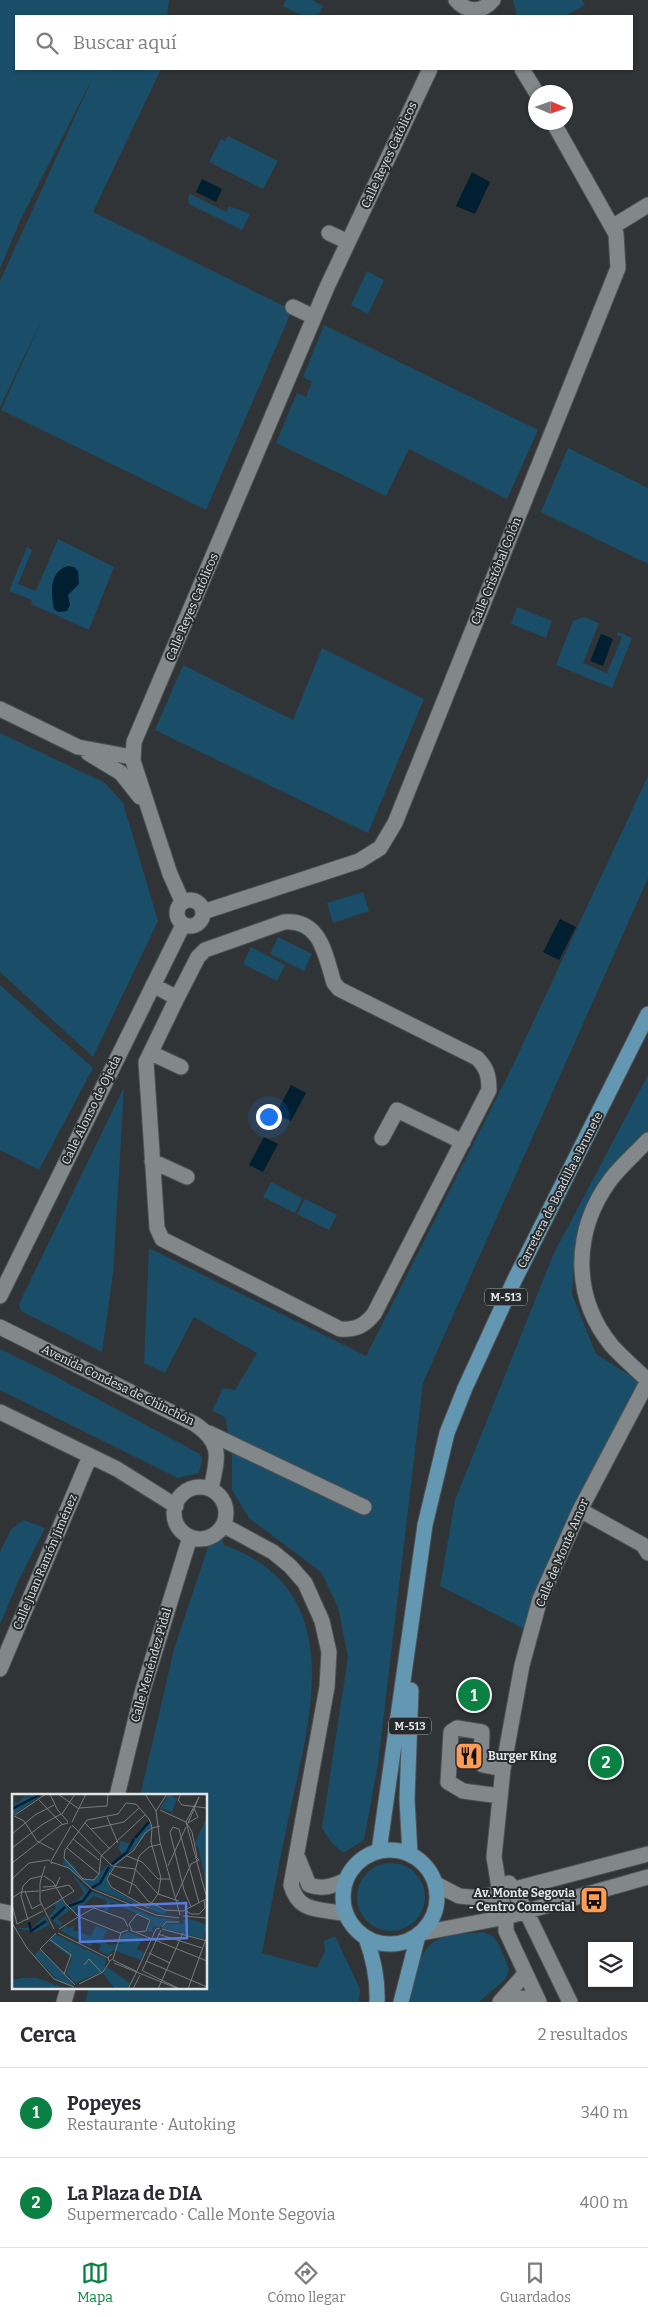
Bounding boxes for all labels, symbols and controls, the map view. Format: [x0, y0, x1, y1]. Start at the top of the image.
search box [15, 15, 633, 70]
icon: search [33, 29, 61, 57]
text: Buscar aquí [73, 31, 177, 54]
north arrow [528, 85, 573, 130]
street label: Calle Reyes Católicos [358, 100, 420, 210]
street label: Calle Cristóbal Colón [468, 515, 524, 627]
street label: Calle Reyes Católicos [163, 551, 221, 663]
street label: Calle Alonso de Ojeda [58, 1053, 124, 1167]
your location [256, 1104, 282, 1130]
street label: Carretera de Boadilla a Brunete [514, 1110, 606, 1270]
road number: M-513 [485, 1288, 527, 1305]
street label: Avenida Condesa de Chinchón [39, 1342, 197, 1428]
street label: Calle Juan Ramón Jiménez [10, 1492, 80, 1632]
street label: Calle de Monte Amor [533, 1496, 591, 1609]
street label: Calle Menéndez Pidal [128, 1606, 174, 1724]
pin: 1 [458, 1676, 490, 1714]
road number: M-513 [389, 1718, 431, 1734]
restaurant icon: Burger King [454, 1741, 484, 1771]
pin: 2 [590, 1743, 622, 1781]
place label: Burger King [488, 1749, 557, 1763]
inset map [12, 1794, 208, 1990]
bus stop icon: Av. Monte Segovia - Centro Comercial [579, 1885, 609, 1915]
place label: Av. Monte Segovia - Centro Comercial [469, 1886, 575, 1914]
map controls [588, 1942, 633, 1987]
button: layers [588, 1942, 633, 1987]
text: Cerca [20, 2022, 76, 2048]
text: 2 resultados [538, 2025, 628, 2044]
text: Popeyes [67, 2092, 141, 2115]
text: 1 [33, 2103, 39, 2122]
text: 340 m [581, 2103, 628, 2122]
text: Restaurante · Autoking [67, 2115, 236, 2134]
text: La Plaza de DIA [67, 2182, 202, 2205]
text: 2 [31, 2193, 41, 2212]
text: 400 m [580, 2193, 628, 2212]
text: Supermercado · Calle Monte Segovia [67, 2205, 335, 2224]
tab: Mapa [77, 2259, 113, 2306]
tab: Cómo llegar [267, 2259, 345, 2306]
tab: Guardados [500, 2259, 571, 2306]

